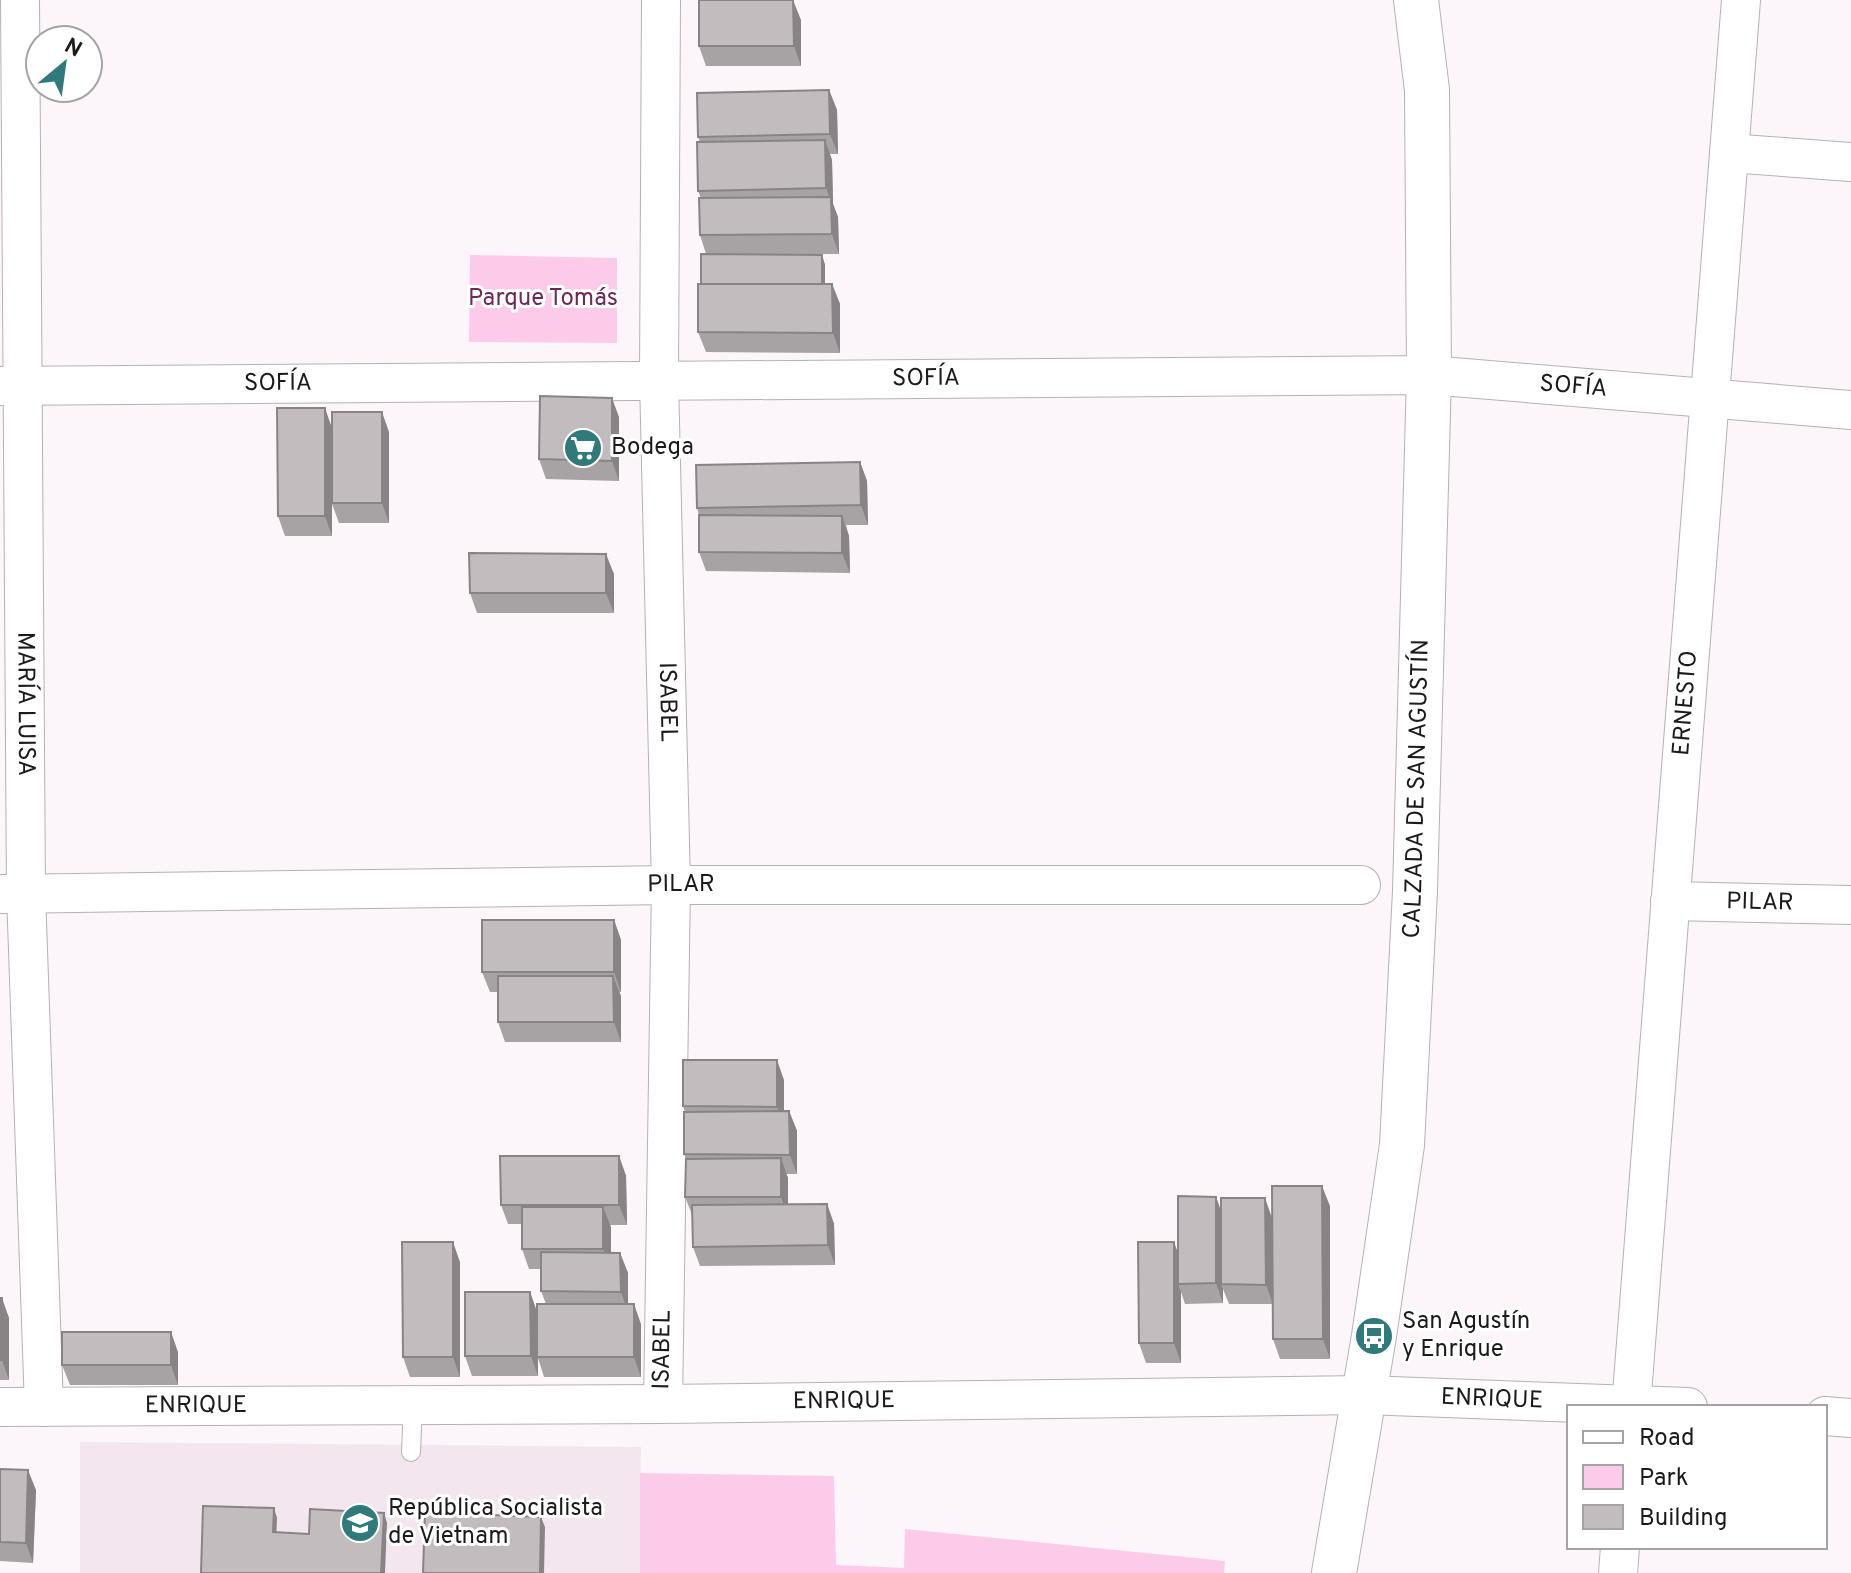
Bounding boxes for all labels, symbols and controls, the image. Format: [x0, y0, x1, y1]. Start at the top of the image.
north arrow [24, 24, 104, 104]
text: N [59, 33, 86, 64]
park label: Parque Tomás [468, 284, 618, 314]
street label: SOFÍA [892, 362, 960, 394]
street label: SOFÍA [244, 367, 312, 399]
street label: SOFÍA [1538, 369, 1609, 405]
supermarket icon: Bodega [562, 427, 604, 469]
place label: Bodega [611, 433, 694, 463]
street label: MARÍA LUISA [9, 632, 42, 776]
street label: CALZADA DE SAN AGUSTÍN [1398, 639, 1437, 939]
street label: ERNESTO [1667, 649, 1705, 757]
street label: ISABEL [651, 662, 683, 742]
street label: PILAR [647, 870, 715, 900]
street label: PILAR [1726, 887, 1794, 919]
place label: San Agustín y Enrique [1402, 1307, 1530, 1365]
street label: ISABEL [647, 1310, 679, 1390]
bus stop icon: San Agustín y Enrique [1353, 1315, 1395, 1357]
street label: ENRIQUE [1440, 1383, 1544, 1417]
street label: ENRIQUE [793, 1386, 895, 1417]
street label: ENRIQUE [145, 1391, 247, 1421]
legend [1567, 1405, 1827, 1549]
text: Road [1639, 1424, 1695, 1454]
text: Park [1639, 1464, 1689, 1494]
place label: República Socialista de Vietnam [388, 1494, 603, 1552]
school or university icon: República Socialista de Vietnam [339, 1502, 381, 1544]
text: Building [1639, 1504, 1728, 1534]

